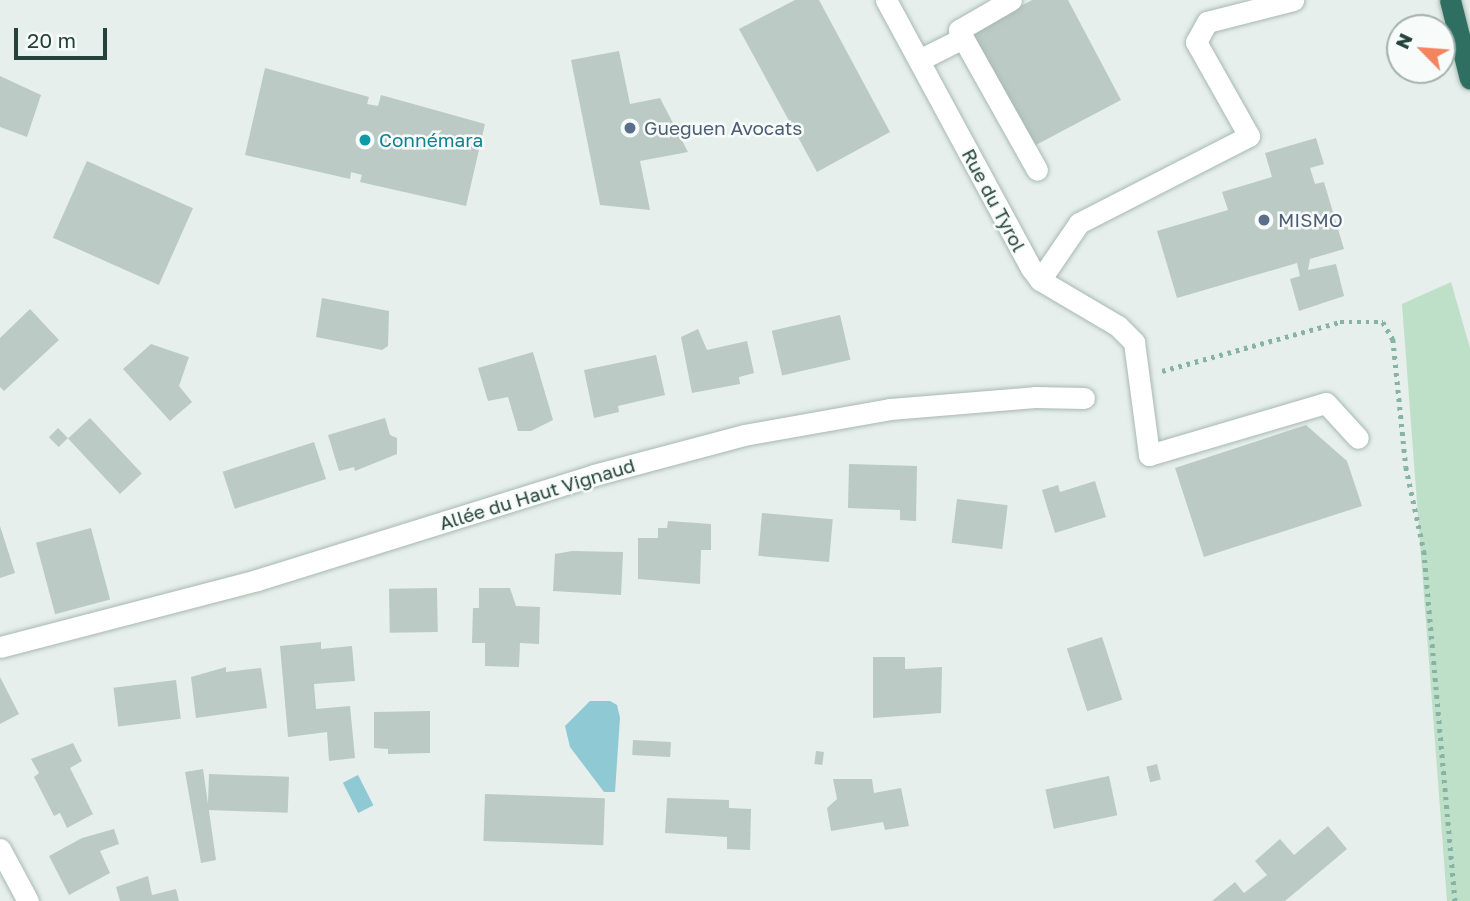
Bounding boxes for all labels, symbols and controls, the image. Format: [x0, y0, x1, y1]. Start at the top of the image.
scale bar [18, 14, 110, 58]
north arrow [1386, 14, 1456, 84]
text: 20 m [27, 27, 76, 53]
text: N [1390, 29, 1417, 52]
place label: Gueguen Avocats [644, 117, 802, 139]
marker: Gueguen Avocats [622, 120, 638, 136]
place label: Connémara [379, 129, 483, 151]
marker: Connémara [357, 132, 373, 148]
street label: Rue du Tyrol [957, 145, 1031, 255]
place label: MISMO [1278, 209, 1343, 231]
marker: MISMO [1256, 212, 1272, 228]
street label: Allée du Haut Vignaud [437, 453, 637, 535]

